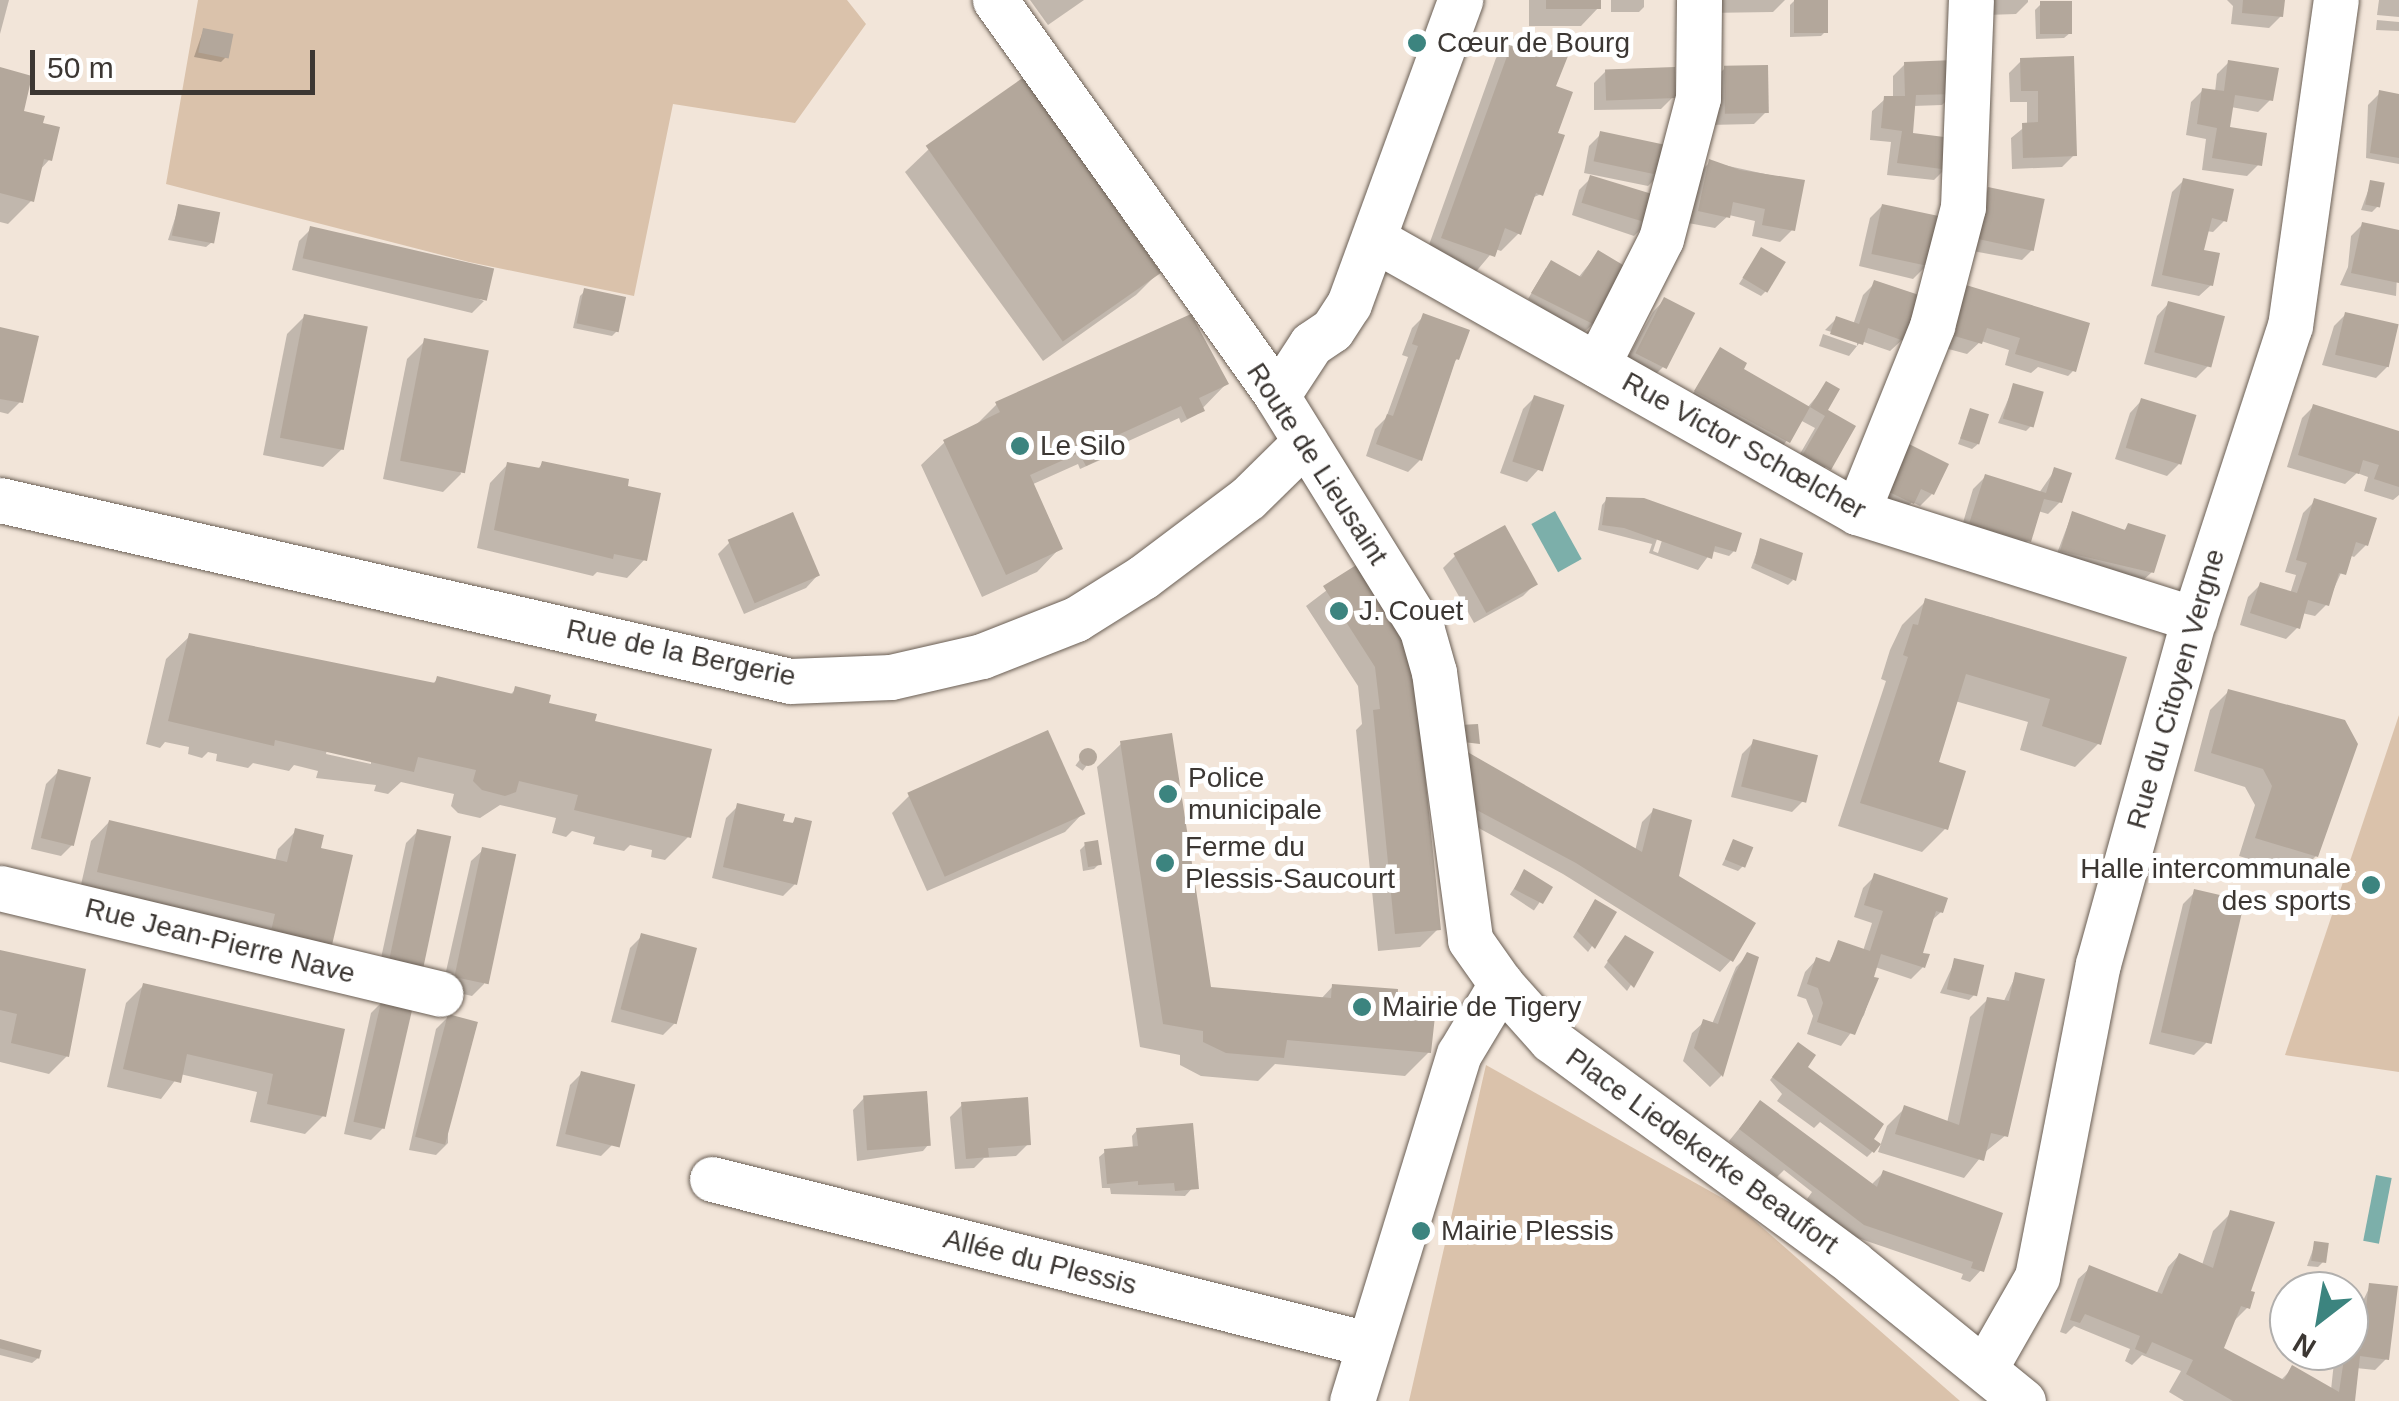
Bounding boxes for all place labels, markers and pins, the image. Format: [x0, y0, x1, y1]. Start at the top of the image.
place label: Cœur de Bourg [1437, 26, 1630, 60]
marker: Cœur de Bourg [1406, 32, 1428, 54]
place label: Le Silo [1040, 429, 1126, 463]
marker: Le Silo [1009, 435, 1031, 457]
place label: J. Couet [1359, 594, 1463, 628]
marker: J. Couet [1328, 600, 1350, 622]
place label: Police municipale [1188, 761, 1322, 827]
marker: Police municipale [1157, 783, 1179, 805]
place label: Ferme du Plessis-Saucourt [1185, 830, 1395, 896]
marker: Ferme du Plessis-Saucourt [1154, 852, 1176, 874]
place label: Halle intercommunale des sports [2080, 852, 2351, 918]
marker: Halle intercommunale des sports [2360, 874, 2382, 896]
place label: Mairie de Tigery [1382, 990, 1582, 1024]
marker: Mairie de Tigery [1351, 996, 1373, 1018]
place label: Mairie Plessis [1441, 1214, 1614, 1248]
marker: Mairie Plessis [1410, 1220, 1432, 1242]

